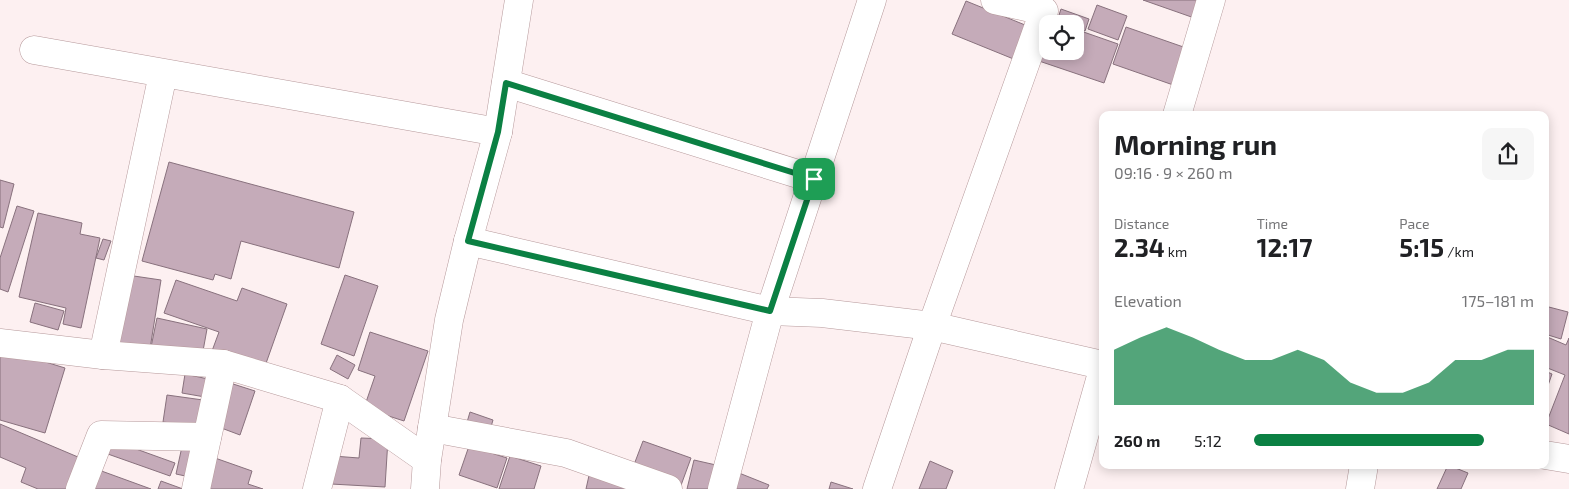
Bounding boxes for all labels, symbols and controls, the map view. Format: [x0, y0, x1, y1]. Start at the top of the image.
map controls [1039, 15, 1084, 60]
button: locate [1039, 15, 1084, 60]
text: Morning run [1114, 127, 1277, 161]
button: share [1482, 128, 1534, 180]
pin [793, 158, 835, 200]
text: 09:16 · 9 × 260 m [1114, 163, 1232, 182]
icon: arrive [800, 165, 828, 193]
text: Distance [1114, 215, 1169, 232]
text: Time [1257, 215, 1288, 232]
text: Pace [1399, 215, 1429, 232]
text: 2.34 [1114, 232, 1165, 262]
text: 12:17 [1257, 232, 1312, 262]
text: 5:15 [1399, 232, 1444, 262]
text: km [1165, 243, 1187, 260]
text: /km [1444, 243, 1474, 260]
text: Elevation [1114, 291, 1182, 310]
text: 175–181 m [1462, 291, 1534, 310]
text: 260 m [1114, 431, 1160, 450]
text: 5:12 [1194, 431, 1222, 450]

